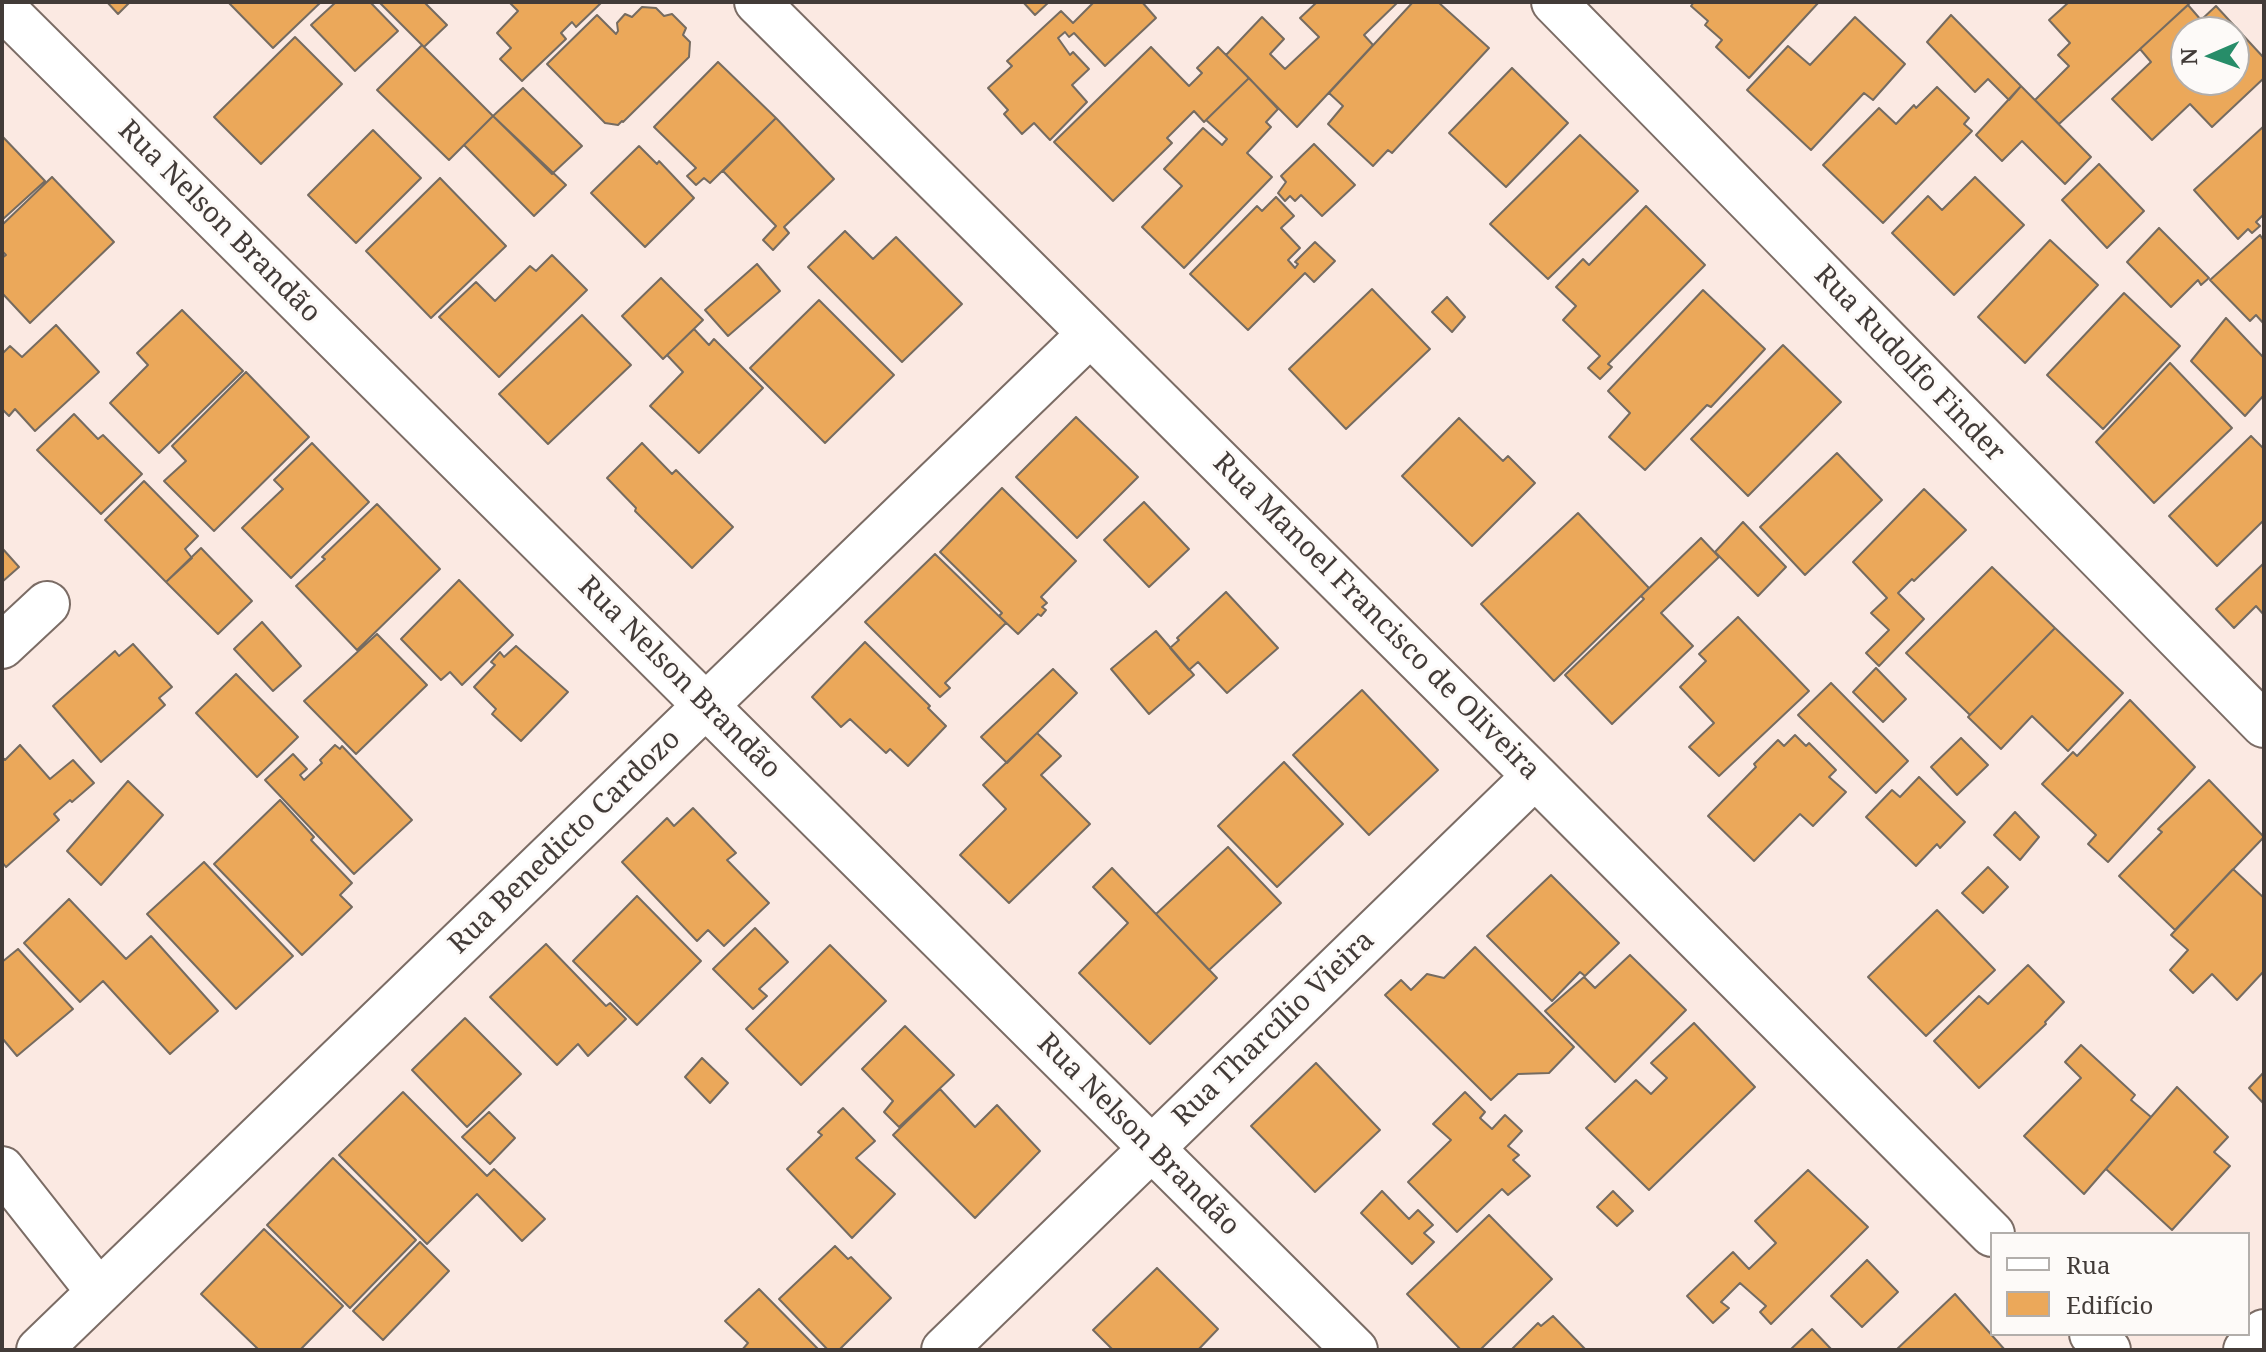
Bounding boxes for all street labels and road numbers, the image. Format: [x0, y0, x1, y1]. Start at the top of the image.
street label: Rua Nelson Brandão [111, 114, 327, 330]
street label: Rua Rudolfo Finder [1807, 259, 2011, 469]
street label: Rua Manoel Francisco de Oliveira [1206, 447, 1546, 787]
street label: Rua Nelson Brandão [571, 570, 787, 786]
street label: Rua Benedicto Cardozo [442, 723, 688, 961]
street label: Rua Tharcílio Vieira [1166, 924, 1382, 1134]
street label: Rua Nelson Brandão [1030, 1027, 1246, 1243]

